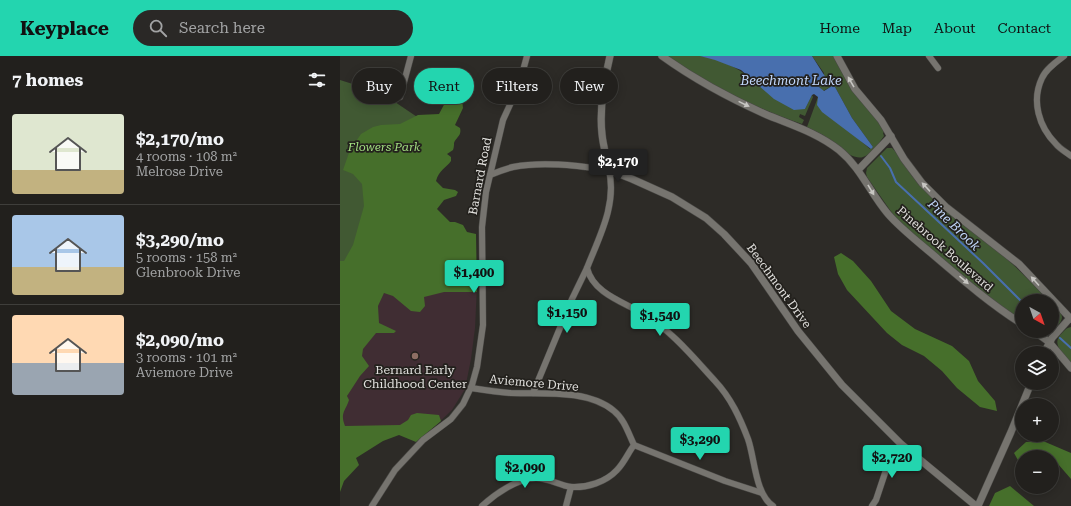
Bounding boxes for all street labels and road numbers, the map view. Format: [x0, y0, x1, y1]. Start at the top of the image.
street label: Barnard Road [466, 136, 494, 216]
street label: Pinebrook Boulevard [894, 204, 996, 295]
street label: Beechmont Drive [744, 241, 815, 331]
street label: Aviemore Drive [489, 372, 580, 394]

